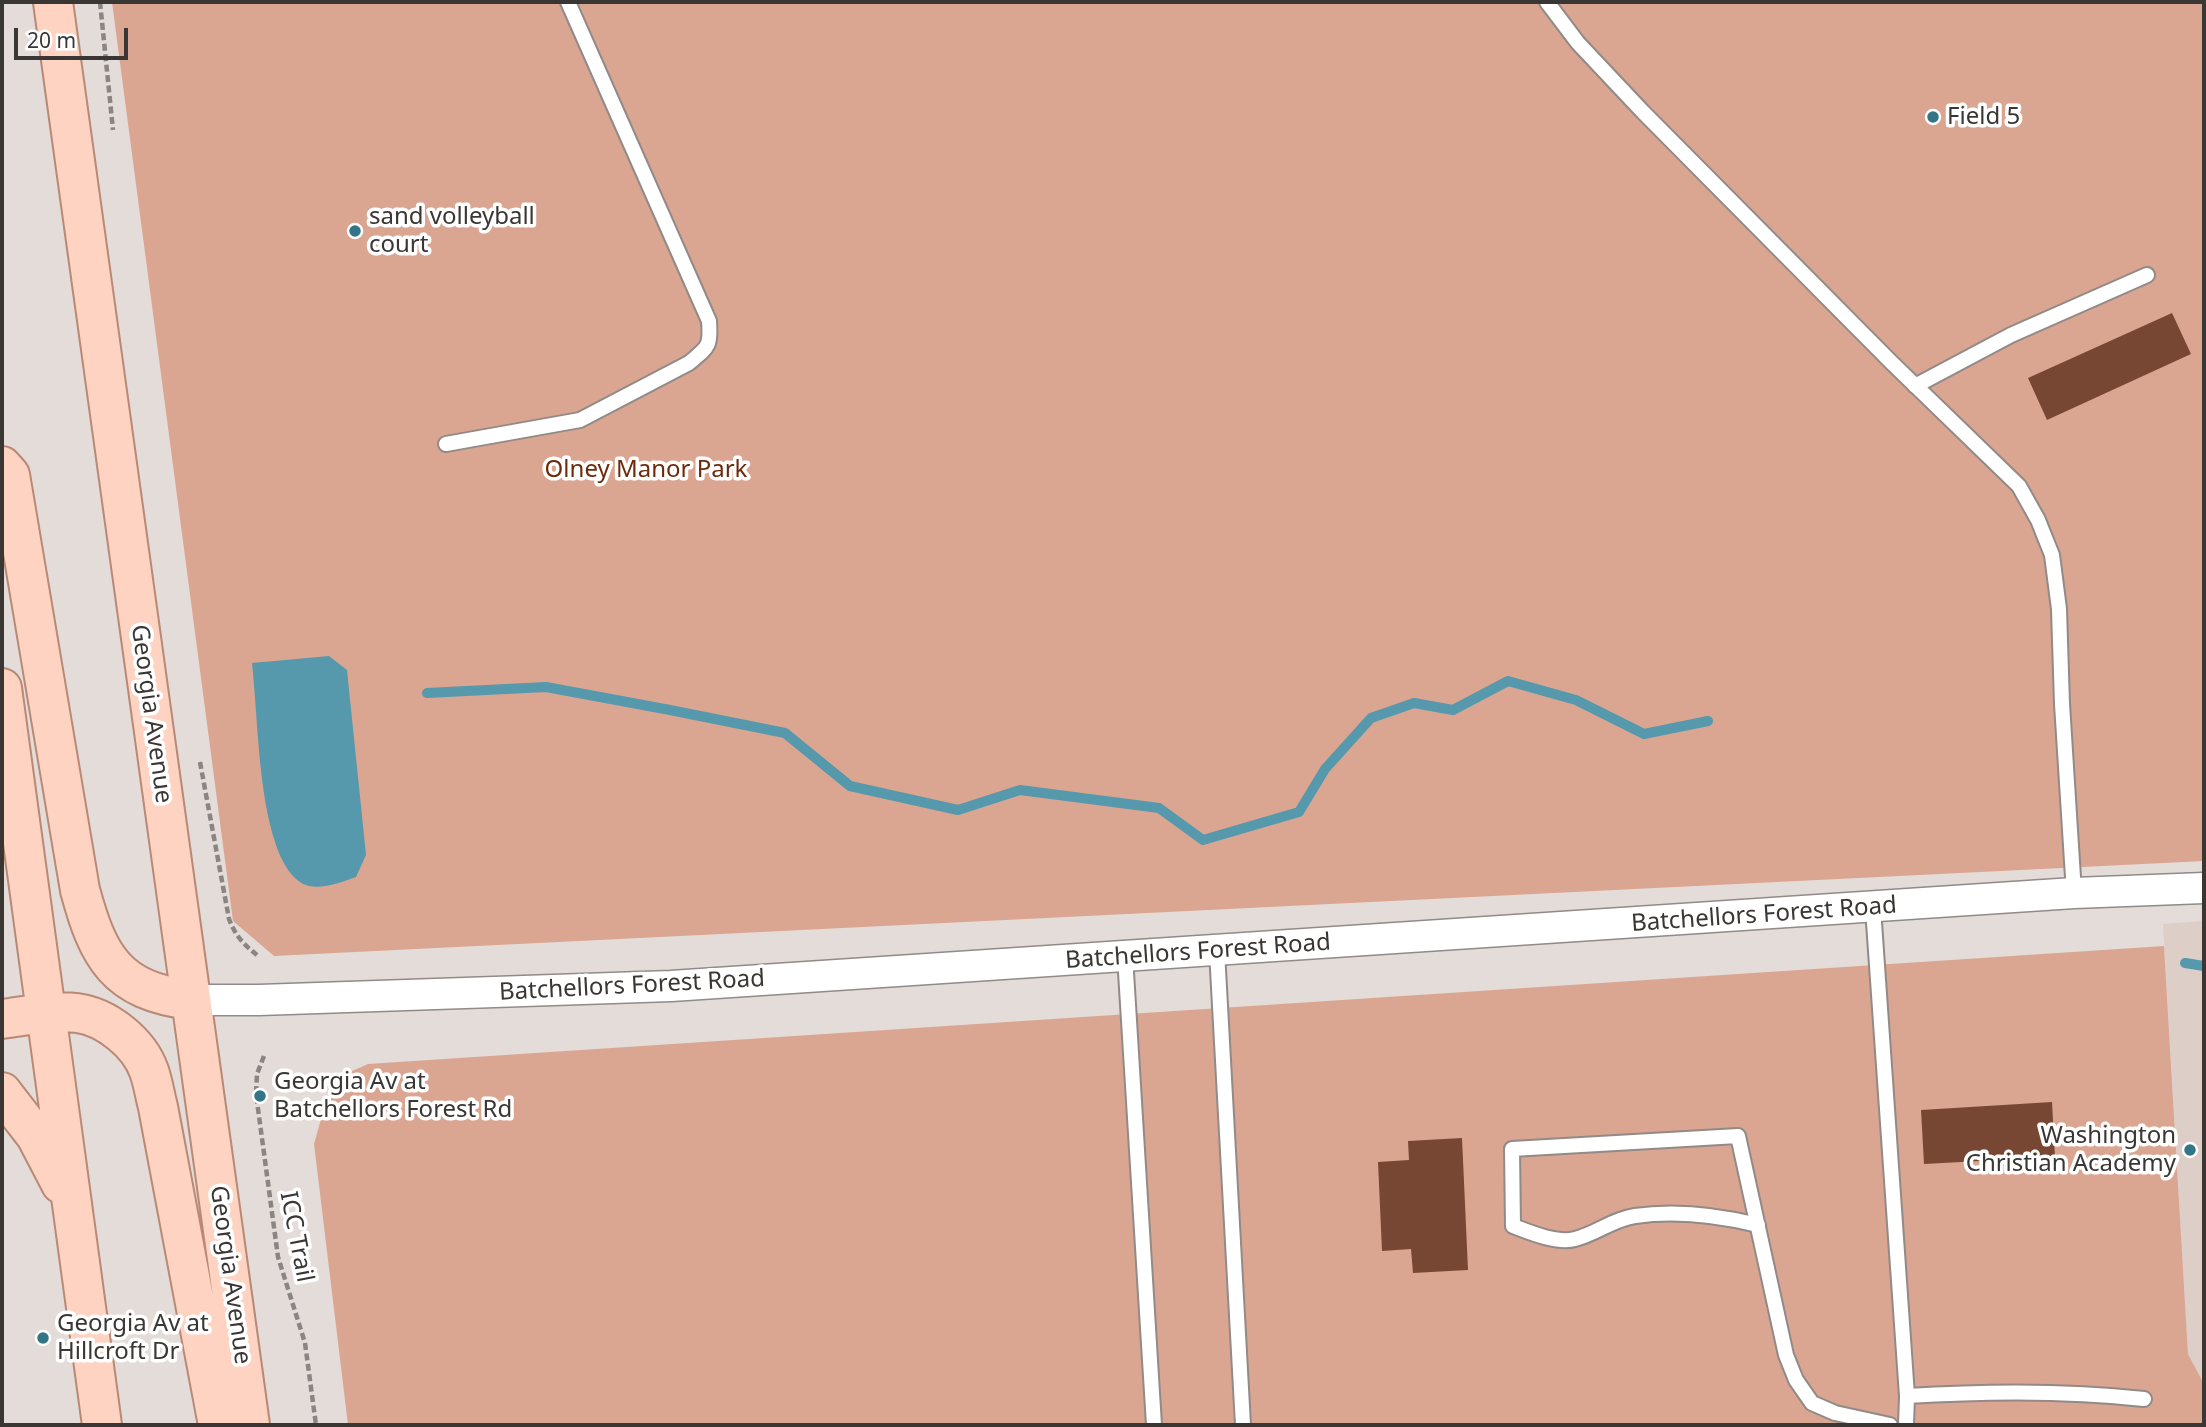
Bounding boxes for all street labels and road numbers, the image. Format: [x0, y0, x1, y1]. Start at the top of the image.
street label: Georgia Avenue [124, 623, 178, 805]
street label: Batchellors Forest Road [1630, 891, 1898, 939]
street label: Batchellors Forest Road [1064, 928, 1332, 976]
street label: Batchellors Forest Road [498, 965, 766, 1007]
street label: Georgia Avenue [203, 1184, 257, 1366]
street label: ICC Trail [273, 1189, 319, 1285]

